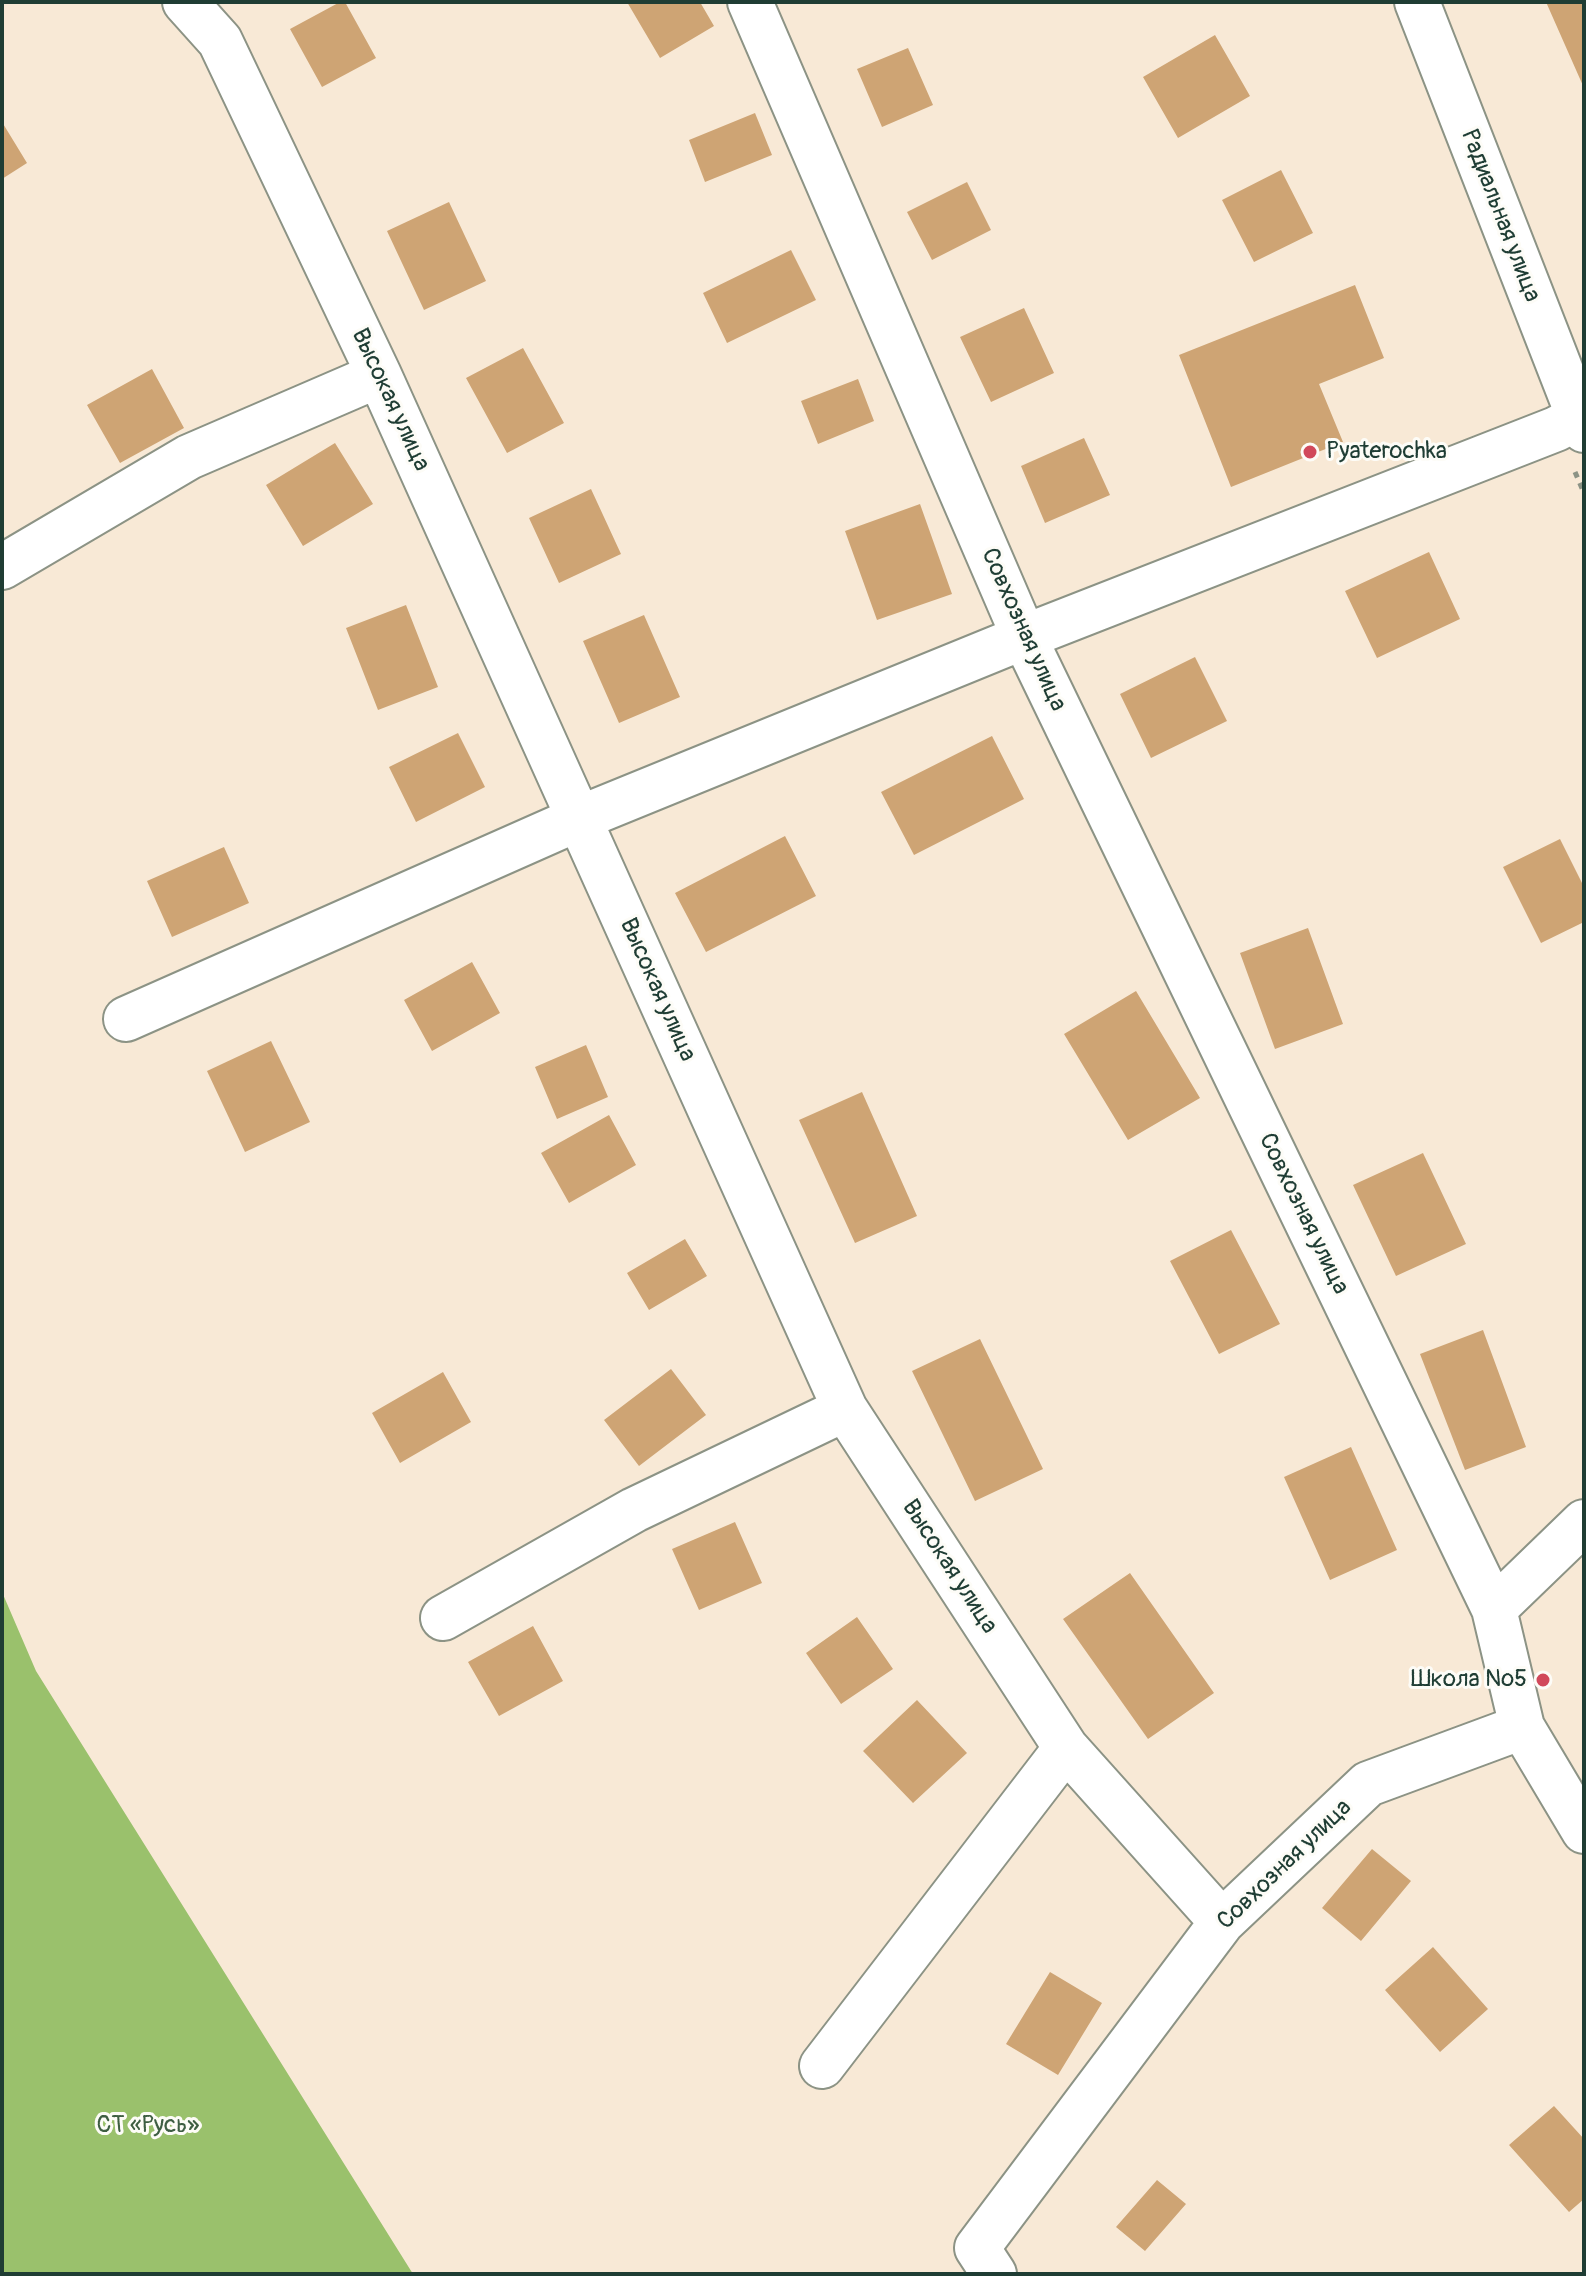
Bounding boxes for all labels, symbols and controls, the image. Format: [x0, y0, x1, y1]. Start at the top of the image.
street label: Радиальная улица [1454, 126, 1546, 306]
street label: Высокая улица [344, 324, 436, 476]
place label: Pyaterochka [1326, 438, 1447, 466]
marker: Pyaterochka [1301, 443, 1319, 461]
street label: Совхозная улица [974, 544, 1072, 716]
street label: Высокая улица [613, 914, 701, 1066]
street label: Совхозная улица [1252, 1129, 1354, 1299]
street label: Высокая улица [895, 1495, 1003, 1639]
place label: Школа №5 [1411, 1666, 1527, 1694]
marker: Школа №5 [1534, 1671, 1552, 1689]
street label: Совхозная улица [1212, 1794, 1358, 1936]
park label: СТ «Русь» [97, 2112, 199, 2140]

